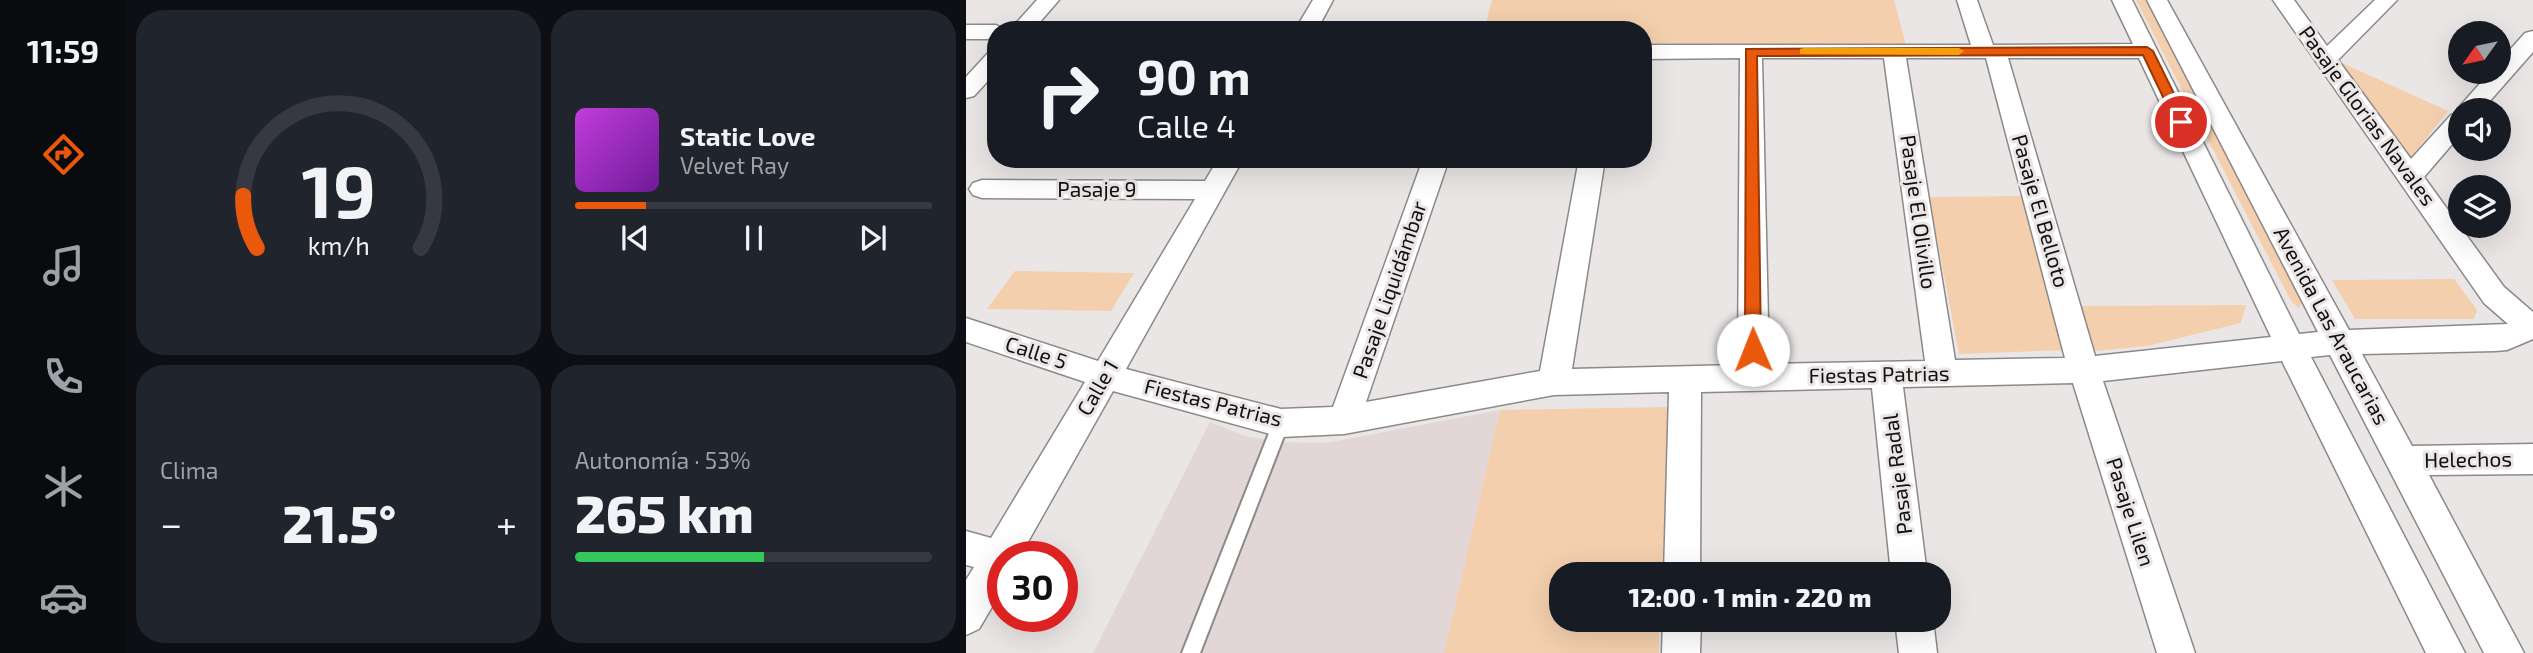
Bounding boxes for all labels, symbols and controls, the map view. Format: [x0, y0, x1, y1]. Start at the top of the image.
street label: Pasaje Glorias Navales [2294, 20, 2442, 211]
north arrow [2448, 21, 2511, 84]
map controls [2448, 21, 2511, 238]
text: 11:59 [27, 31, 99, 69]
text: 90 m [1137, 46, 1251, 105]
icon: right [1022, 49, 1113, 140]
pin [2151, 92, 2211, 152]
button: sound [2448, 98, 2511, 161]
icon: arrive [2162, 103, 2200, 141]
text: Calle 4 [1137, 106, 1236, 144]
text: Static Love [680, 120, 816, 151]
icon: directions [39, 130, 88, 179]
street label: Pasaje El Belloto [2007, 131, 2075, 290]
street label: Pasaje El Olivillo [1895, 133, 1943, 291]
text: 19 [301, 146, 376, 234]
text: Velvet Ray [680, 151, 789, 179]
button: layers [2448, 175, 2511, 238]
street label: Pasaje 9 [1057, 176, 1137, 202]
street label: Pasaje Liquidámbar [1346, 197, 1432, 382]
icon: previous [616, 219, 654, 257]
icon: pause [735, 219, 773, 257]
icon: next [854, 219, 892, 257]
street label: Avenida Las Araucarias [2270, 222, 2395, 428]
text: km/h [307, 230, 370, 260]
icon: music [39, 241, 88, 290]
position arrow [1716, 313, 1790, 387]
street label: Calle 5 [1003, 330, 1070, 373]
icon: phone [39, 352, 88, 401]
street label: Calle 1 [1071, 355, 1123, 420]
street label: Fiestas Patrias [1808, 360, 1950, 387]
street label: Fiestas Patrias [1142, 372, 1285, 431]
street label: Pasaje Radal [1877, 411, 1917, 536]
street label: Helechos [2424, 445, 2512, 472]
text: Autonomía · 53% [575, 446, 751, 474]
street label: Pasaje Lilen [2101, 454, 2161, 569]
text: Clima [160, 456, 218, 484]
icon: climate [39, 462, 88, 511]
text: 265 km [575, 481, 754, 543]
text: 21.5° [282, 491, 396, 553]
text: − [160, 500, 182, 546]
text: + [496, 500, 517, 546]
speed limit sign: 30 [987, 541, 1078, 632]
icon: car [39, 573, 88, 622]
text: 12:00 · 1 min · 220 m [1629, 581, 1871, 612]

